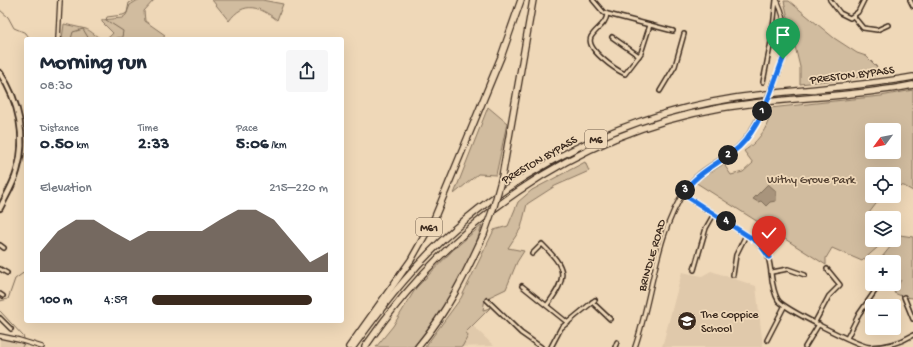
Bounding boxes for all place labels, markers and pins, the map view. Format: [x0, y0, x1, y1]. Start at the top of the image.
pin [766, 18, 800, 59]
pin: 1 [752, 101, 772, 121]
pin: 2 [718, 145, 738, 165]
pin: 3 [675, 180, 695, 200]
pin: 4 [716, 211, 736, 231]
pin [752, 216, 786, 257]
place label: The Coppice School [700, 309, 759, 337]
school or university icon: The Coppice School [676, 310, 698, 332]

